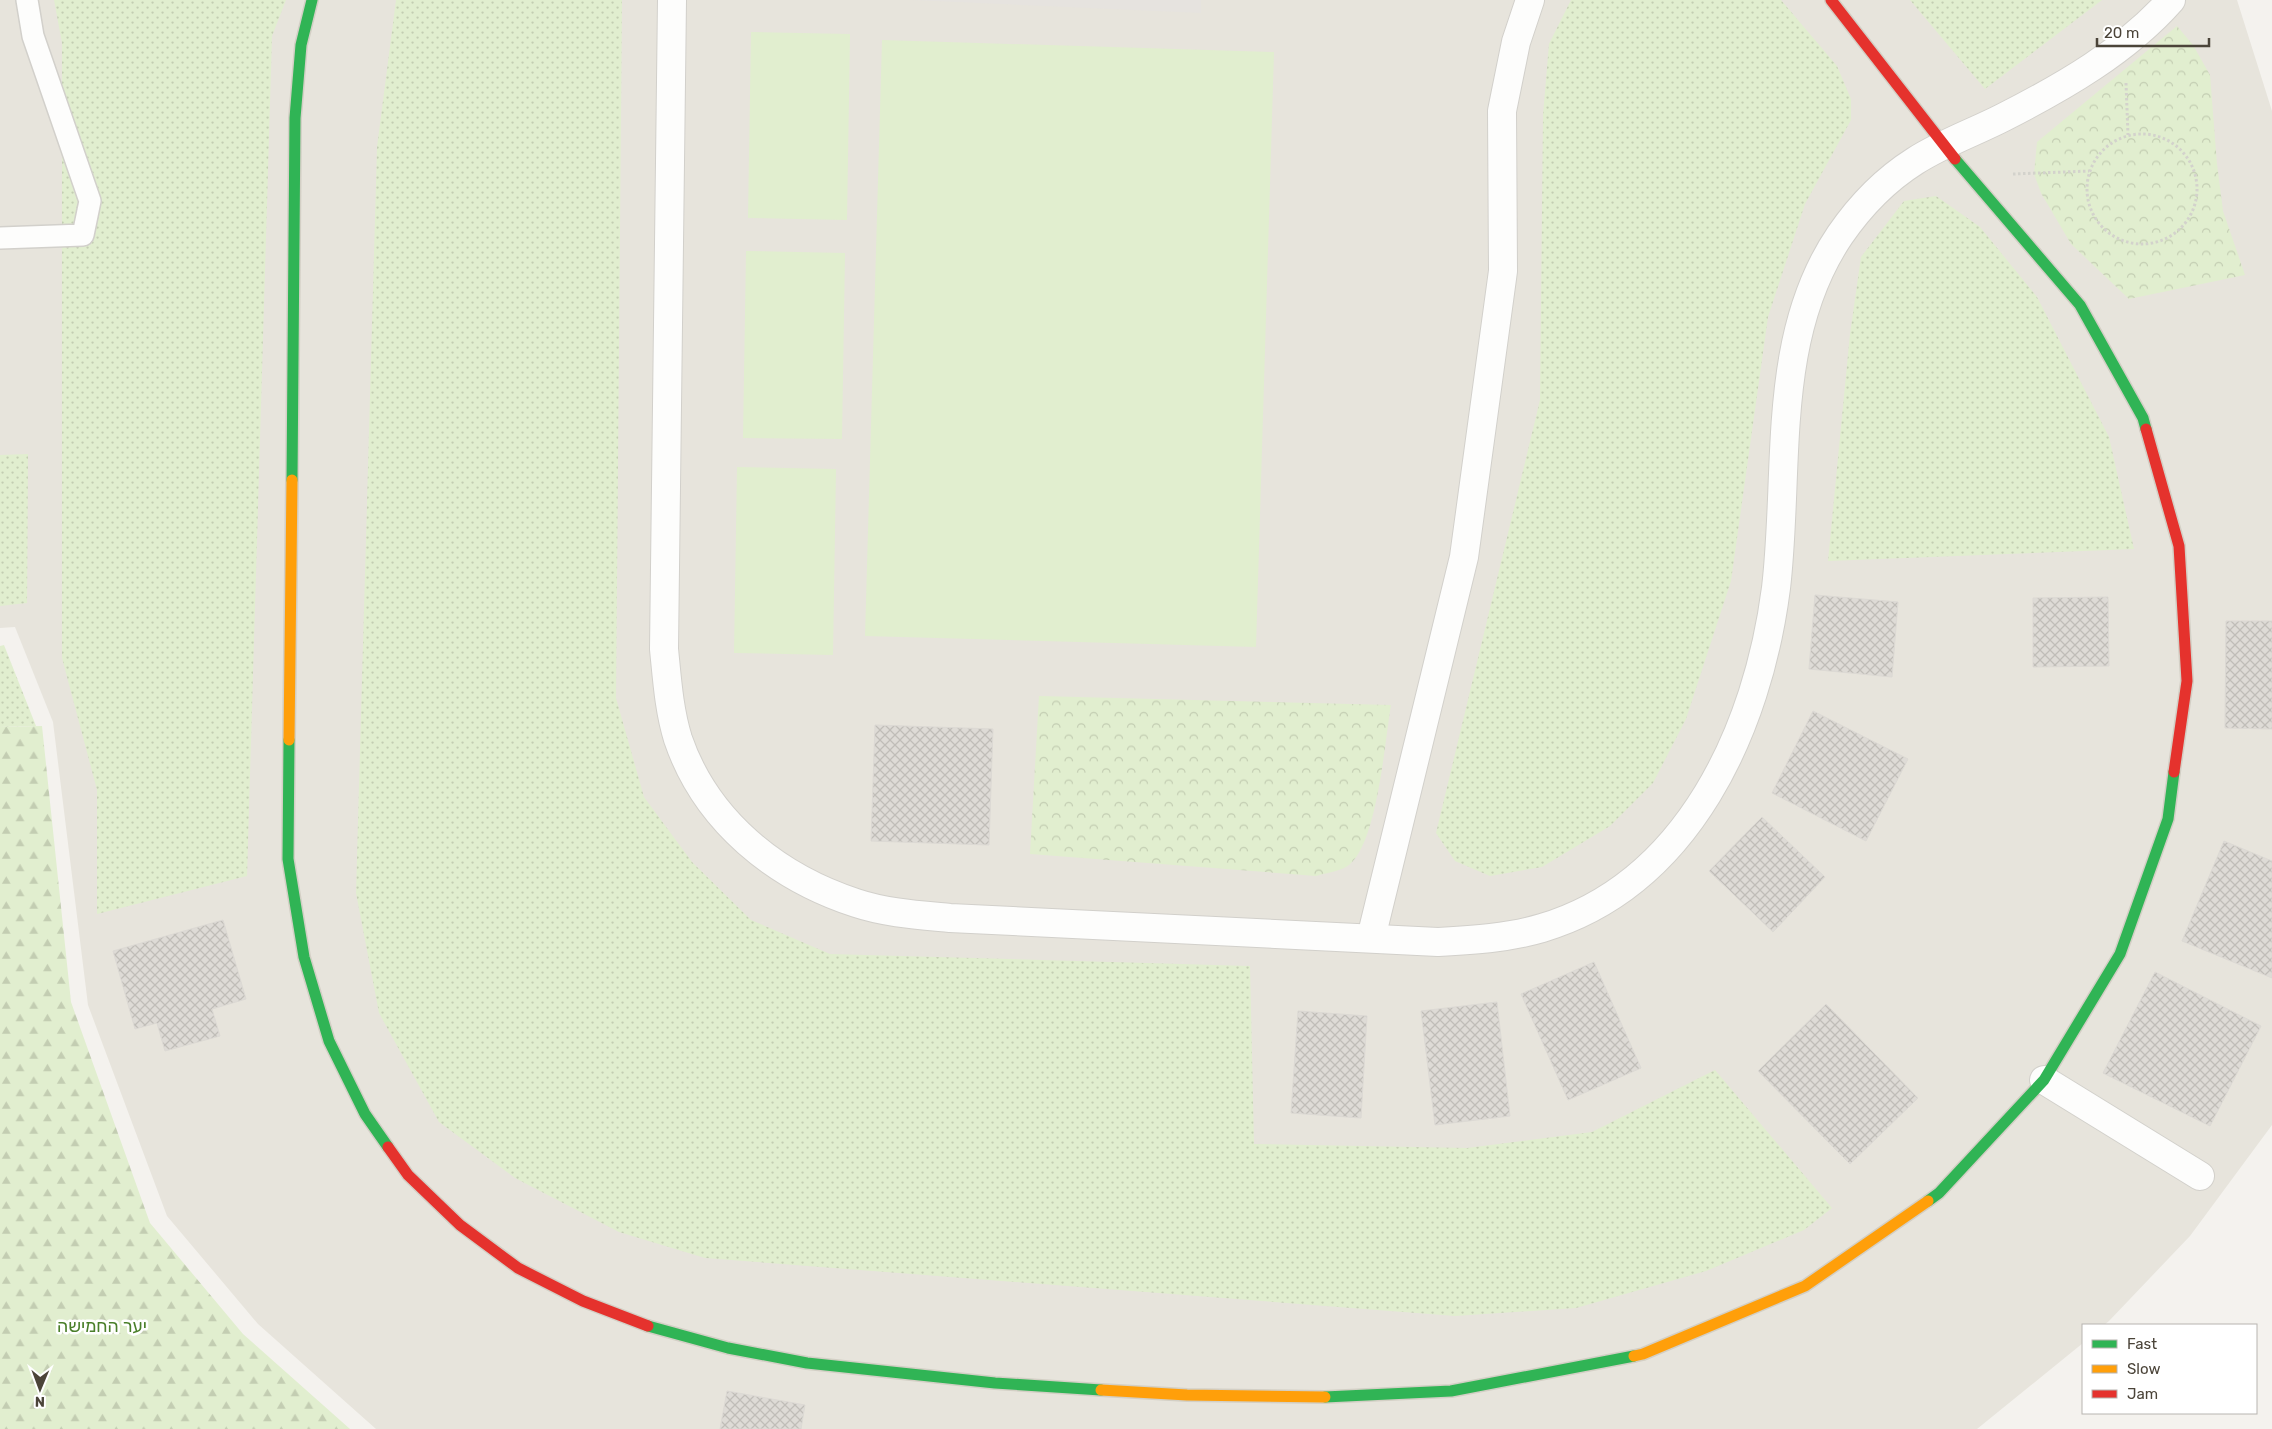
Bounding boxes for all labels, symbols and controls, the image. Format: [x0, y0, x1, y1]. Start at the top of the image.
scale bar [2097, 15, 2210, 47]
text: 20 m [2104, 24, 2139, 42]
park label: יער החמישה [57, 1315, 147, 1337]
legend [2082, 1324, 2257, 1414]
text: Fast [2127, 1335, 2157, 1353]
text: Slow [2127, 1360, 2160, 1378]
north arrow [15, 1364, 65, 1414]
text: Jam [2127, 1385, 2158, 1403]
text: N [35, 1393, 45, 1410]

